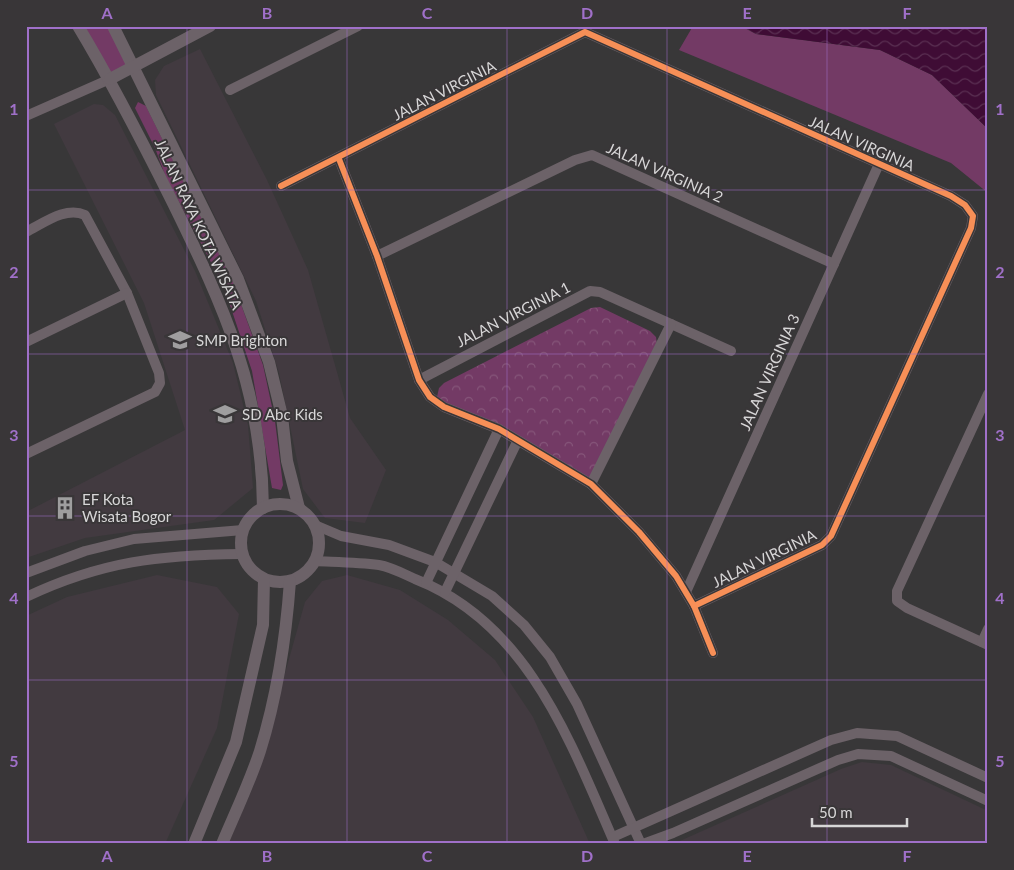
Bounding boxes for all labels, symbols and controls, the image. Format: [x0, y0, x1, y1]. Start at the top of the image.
text: A [100, 3, 113, 22]
text: B [262, 3, 272, 22]
text: C [422, 3, 433, 22]
text: D [581, 3, 593, 22]
text: E [742, 3, 752, 22]
text: F [902, 3, 912, 22]
street label: JALAN VIRGINIA [389, 56, 499, 124]
text: 1 [9, 99, 19, 118]
text: 1 [995, 99, 1005, 118]
street label: JALAN VIRGINIA [806, 112, 918, 175]
street label: JALAN RAYA KOTA WISATA [151, 136, 247, 313]
street label: JALAN VIRGINIA 2 [604, 138, 726, 206]
text: 2 [9, 262, 19, 281]
text: 2 [995, 262, 1005, 281]
street label: JALAN VIRGINIA 1 [453, 277, 573, 351]
street label: JALAN VIRGINIA 3 [735, 311, 803, 433]
school or university icon: SMP Brighton [167, 327, 193, 353]
place label: SMP Brighton [196, 331, 287, 349]
school or university icon: SD Abc Kids [212, 401, 238, 427]
place label: SD Abc Kids [242, 405, 323, 423]
text: 3 [9, 425, 19, 444]
text: 3 [995, 425, 1005, 444]
place label: EF Kota Wisata Bogor [82, 490, 172, 525]
building icon: EF Kota Wisata Bogor [52, 495, 78, 521]
street label: JALAN VIRGINIA [709, 525, 820, 591]
text: 4 [9, 588, 19, 607]
text: 4 [995, 588, 1005, 607]
text: 5 [9, 751, 19, 770]
text: 5 [995, 751, 1005, 770]
scale bar [812, 795, 906, 827]
text: 50 m [819, 803, 853, 821]
text: A [100, 846, 113, 865]
text: B [262, 846, 272, 865]
text: C [422, 846, 433, 865]
text: D [581, 846, 593, 865]
text: E [742, 846, 752, 865]
text: F [902, 846, 912, 865]

